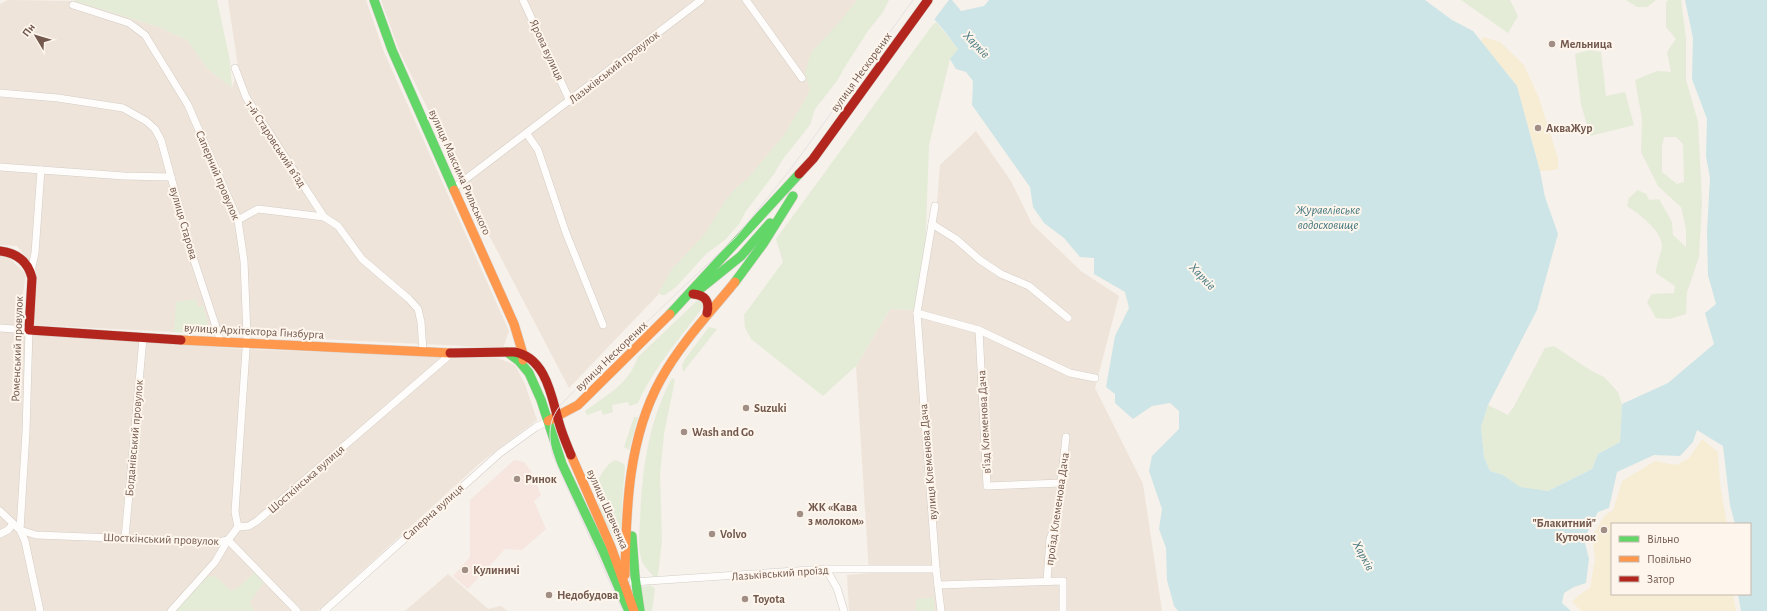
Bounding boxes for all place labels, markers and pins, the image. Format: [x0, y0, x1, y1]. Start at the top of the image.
place label: Мельница [1560, 38, 1612, 50]
marker: Мельница [1547, 39, 1557, 49]
place label: АкваЖур [1546, 122, 1592, 135]
marker: АкваЖур [1533, 123, 1543, 133]
place label: Suzuki [754, 402, 787, 414]
marker: Suzuki [741, 403, 751, 413]
place label: Wash and Go [692, 426, 754, 438]
marker: Wash and Go [679, 427, 689, 437]
place label: Ринок [525, 473, 557, 485]
marker: Ринок [512, 474, 522, 484]
place label: ЖК «Кава з молоком» [808, 501, 864, 527]
marker: ЖК «Кава з молоком» [795, 509, 805, 519]
place label: "Блакитний" Куточок [1532, 517, 1596, 544]
marker: "Блакитний" Куточок [1599, 525, 1609, 535]
place label: Volvo [720, 528, 747, 540]
marker: Volvo [707, 529, 717, 539]
place label: Кулиничі [473, 564, 520, 577]
marker: Кулиничі [460, 565, 470, 575]
place label: Недобудова [557, 589, 619, 602]
marker: Недобудова [544, 590, 554, 600]
place label: Toyota [753, 593, 785, 606]
marker: Toyota [740, 594, 750, 604]

